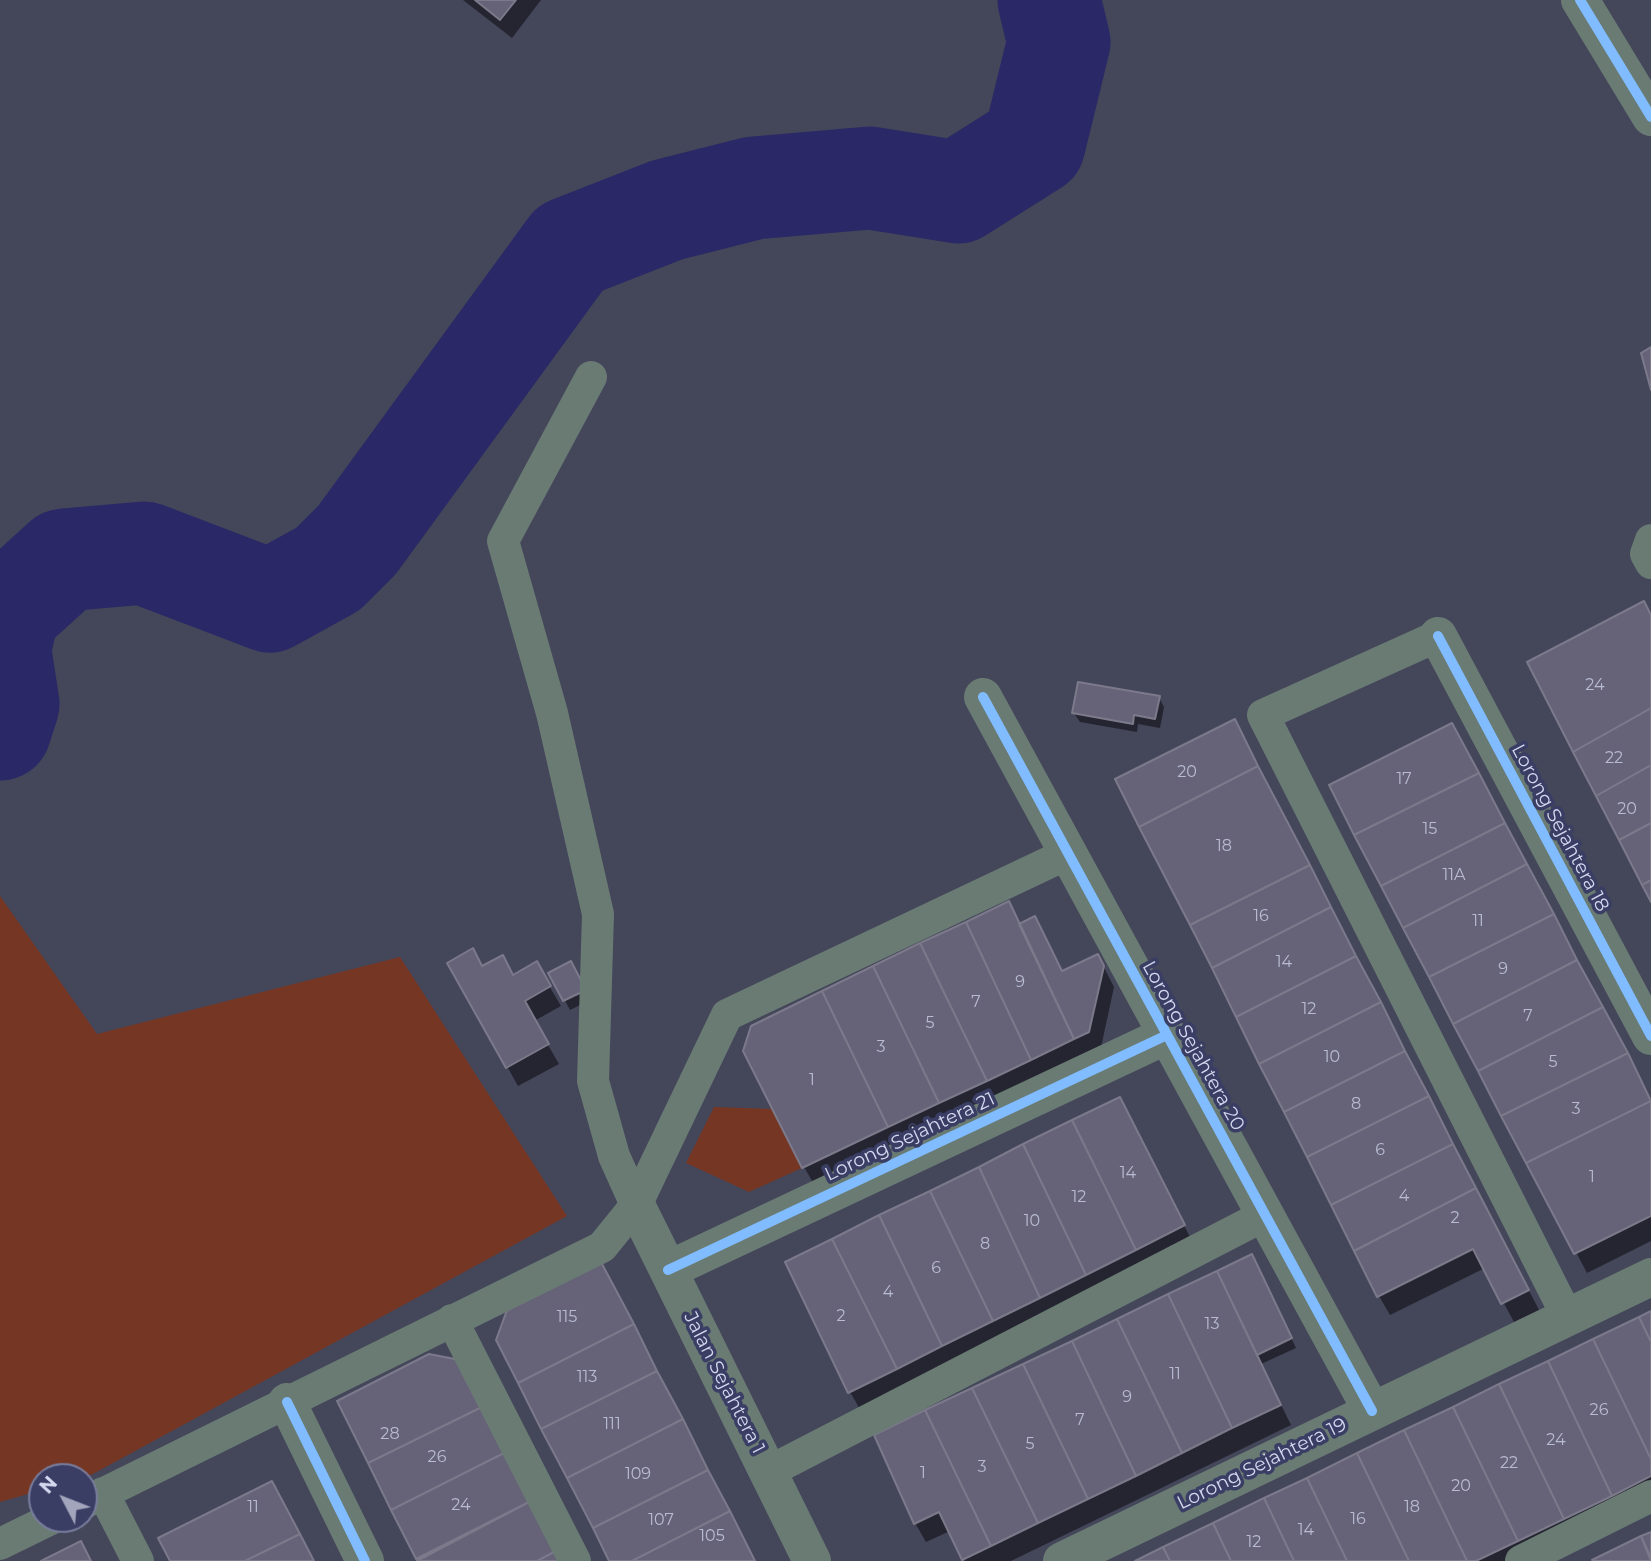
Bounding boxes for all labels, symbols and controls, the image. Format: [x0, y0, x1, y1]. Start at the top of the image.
house number: 24 [1585, 675, 1605, 695]
street label: Lorong Sejahtera 18 [1506, 740, 1614, 916]
house number: 22 [1605, 748, 1623, 768]
house number: 20 [1177, 762, 1197, 782]
house number: 17 [1396, 769, 1412, 789]
house number: 20 [1617, 799, 1637, 819]
house number: 15 [1423, 819, 1437, 839]
house number: 18 [1216, 836, 1232, 856]
house number: 11A [1442, 865, 1466, 885]
house number: 16 [1253, 906, 1269, 926]
house number: 11 [1472, 911, 1484, 931]
house number: 14 [1276, 952, 1292, 972]
street label: Lorong Sejahtera 20 [1137, 957, 1249, 1135]
house number: 9 [1498, 959, 1508, 979]
house number: 9 [1015, 972, 1025, 992]
house number: 7 [971, 992, 981, 1012]
house number: 12 [1302, 999, 1316, 1019]
house number: 7 [1523, 1006, 1533, 1026]
house number: 5 [925, 1013, 935, 1033]
house number: 3 [876, 1037, 886, 1057]
house number: 10 [1324, 1047, 1340, 1067]
house number: 5 [1548, 1052, 1558, 1072]
house number: 1 [809, 1070, 815, 1090]
street label: Lorong Sejahtera 21 [821, 1088, 999, 1186]
house number: 8 [1351, 1094, 1361, 1114]
house number: 3 [1571, 1099, 1581, 1119]
house number: 6 [1375, 1140, 1385, 1160]
house number: 14 [1120, 1163, 1136, 1183]
house number: 1 [1589, 1167, 1595, 1187]
house number: 4 [1399, 1186, 1409, 1206]
house number: 12 [1072, 1187, 1086, 1207]
house number: 2 [1450, 1208, 1460, 1228]
house number: 10 [1024, 1211, 1040, 1231]
house number: 8 [980, 1234, 990, 1254]
house number: 6 [931, 1258, 941, 1278]
house number: 4 [883, 1282, 893, 1302]
house number: 2 [836, 1306, 846, 1326]
house number: 115 [557, 1307, 577, 1327]
street label: Jalan Sejahtera 1 [678, 1308, 770, 1458]
house number: 13 [1205, 1314, 1219, 1334]
house number: 11 [1169, 1364, 1181, 1384]
house number: 113 [577, 1367, 597, 1387]
house number: 9 [1122, 1387, 1132, 1407]
house number: 26 [1590, 1400, 1608, 1420]
house number: 7 [1075, 1410, 1085, 1430]
street label: Lorong Sejahtera 19 [1174, 1413, 1350, 1515]
house number: 111 [603, 1414, 621, 1434]
house number: 28 [380, 1424, 400, 1444]
house number: 24 [1546, 1430, 1566, 1450]
house number: 5 [1025, 1434, 1035, 1454]
house number: 26 [428, 1447, 446, 1467]
house number: 22 [1500, 1453, 1518, 1473]
house number: 3 [977, 1457, 987, 1477]
north arrow [28, 1463, 98, 1533]
house number: 1 [920, 1463, 926, 1483]
house number: 109 [625, 1464, 651, 1484]
text: N [35, 1472, 62, 1498]
house number: 20 [1451, 1476, 1471, 1496]
house number: 24 [451, 1495, 471, 1515]
house number: 11 [247, 1497, 259, 1517]
house number: 18 [1404, 1497, 1420, 1517]
house number: 16 [1350, 1509, 1366, 1529]
house number: 107 [648, 1510, 674, 1530]
house number: 14 [1298, 1520, 1314, 1540]
house number: 105 [699, 1526, 725, 1546]
house number: 12 [1247, 1532, 1261, 1552]

